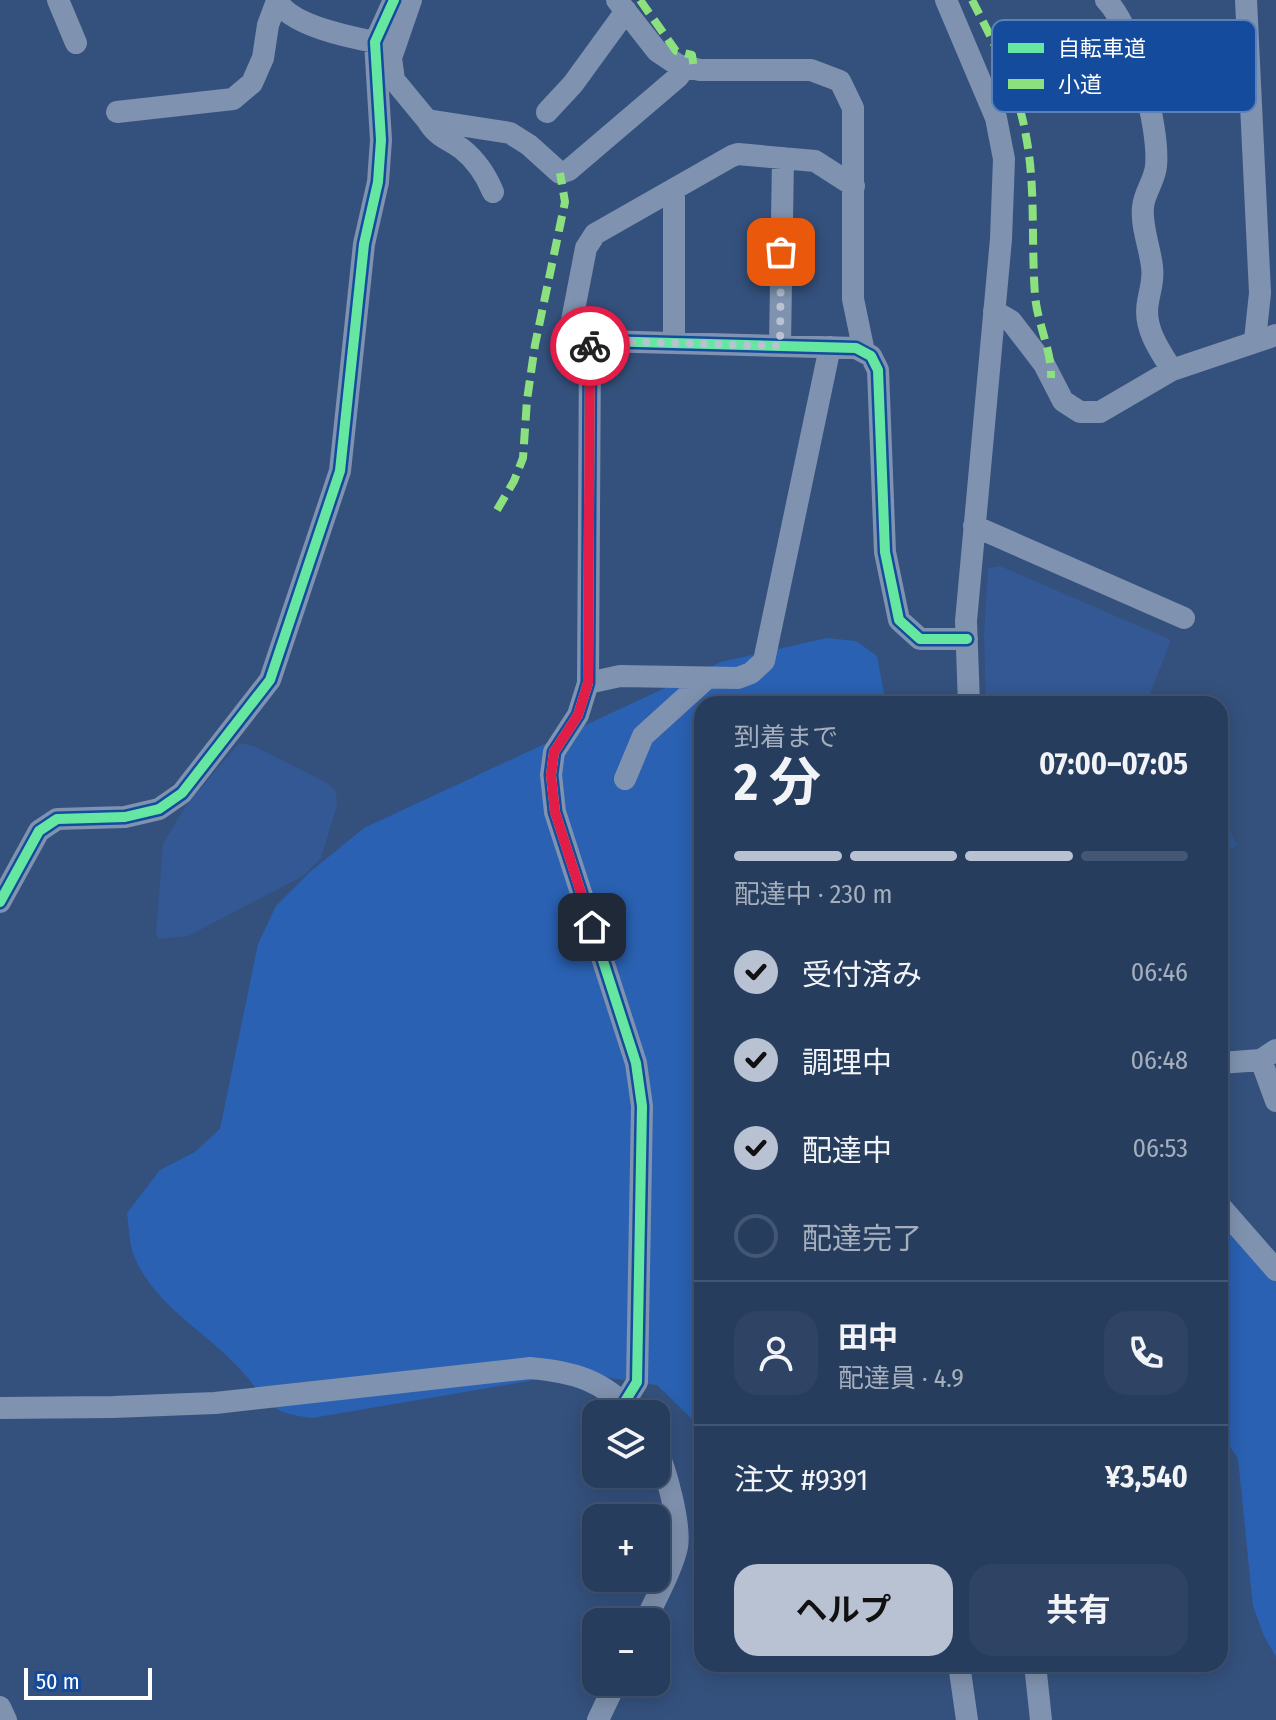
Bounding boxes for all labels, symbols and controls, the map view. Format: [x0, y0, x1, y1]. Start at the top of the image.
legend [992, 20, 1256, 112]
text: 自転車道 [1058, 35, 1146, 62]
text: 小道 [1058, 71, 1102, 98]
pin [747, 218, 815, 286]
icon: bag [759, 230, 803, 274]
courier [550, 306, 630, 386]
icon: bike [568, 324, 612, 368]
text: 到着まで [734, 722, 838, 753]
text: 07:00–07:05 [1039, 746, 1188, 782]
text: 2 分 [734, 751, 821, 814]
text: 配達中 · 230 m [734, 879, 893, 910]
pin [558, 893, 626, 961]
icon: home [570, 905, 614, 949]
icon: check [734, 950, 778, 994]
text: 受付済み [802, 957, 922, 993]
text: 06:46 [1131, 957, 1188, 988]
icon: check [734, 1038, 778, 1082]
text: 調理中 [802, 1045, 892, 1081]
text: 06:48 [1131, 1045, 1188, 1076]
icon: check [734, 1126, 778, 1170]
text: 配達中 [802, 1133, 892, 1169]
text: 06:53 [1132, 1133, 1188, 1164]
text: 配達完了 [802, 1221, 922, 1257]
button: person [734, 1311, 818, 1395]
button: phone [1104, 1311, 1188, 1395]
text: 田中 [838, 1320, 898, 1356]
text: 配達員 · 4.9 [838, 1363, 964, 1394]
map controls [582, 1400, 670, 1696]
button: layers [582, 1400, 670, 1488]
text: ¥3,540 [1105, 1459, 1188, 1495]
text: 注文 #9391 [734, 1462, 868, 1498]
button: + [582, 1504, 670, 1592]
button: ヘルプ [734, 1564, 953, 1656]
button: 共有 [969, 1564, 1188, 1656]
button: − [582, 1608, 670, 1696]
scale bar [24, 1664, 152, 1700]
text: 50 m [36, 1668, 80, 1695]

